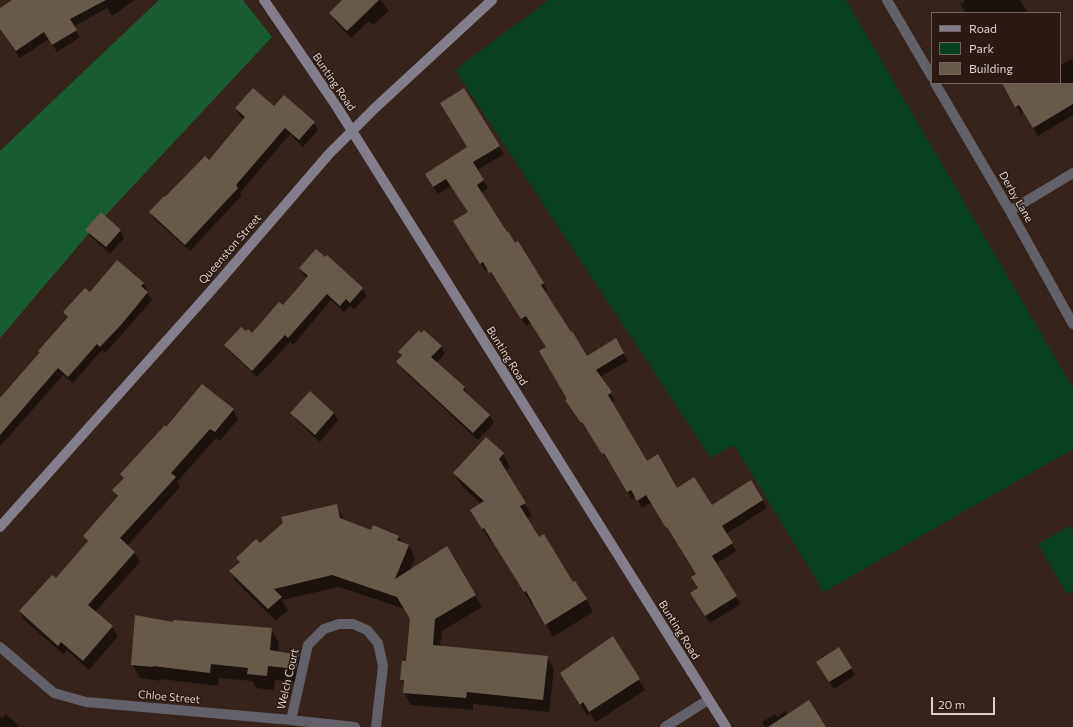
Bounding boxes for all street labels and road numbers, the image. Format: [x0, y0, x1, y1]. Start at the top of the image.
street label: Bunting Road [310, 51, 358, 113]
street label: Derby Lane [996, 169, 1036, 225]
street label: Queenston Street [196, 211, 264, 287]
street label: Bunting Road [484, 324, 530, 388]
street label: Bunting Road [656, 598, 702, 662]
street label: Welch Court [275, 647, 301, 711]
street label: Chloe Street [137, 688, 201, 706]

